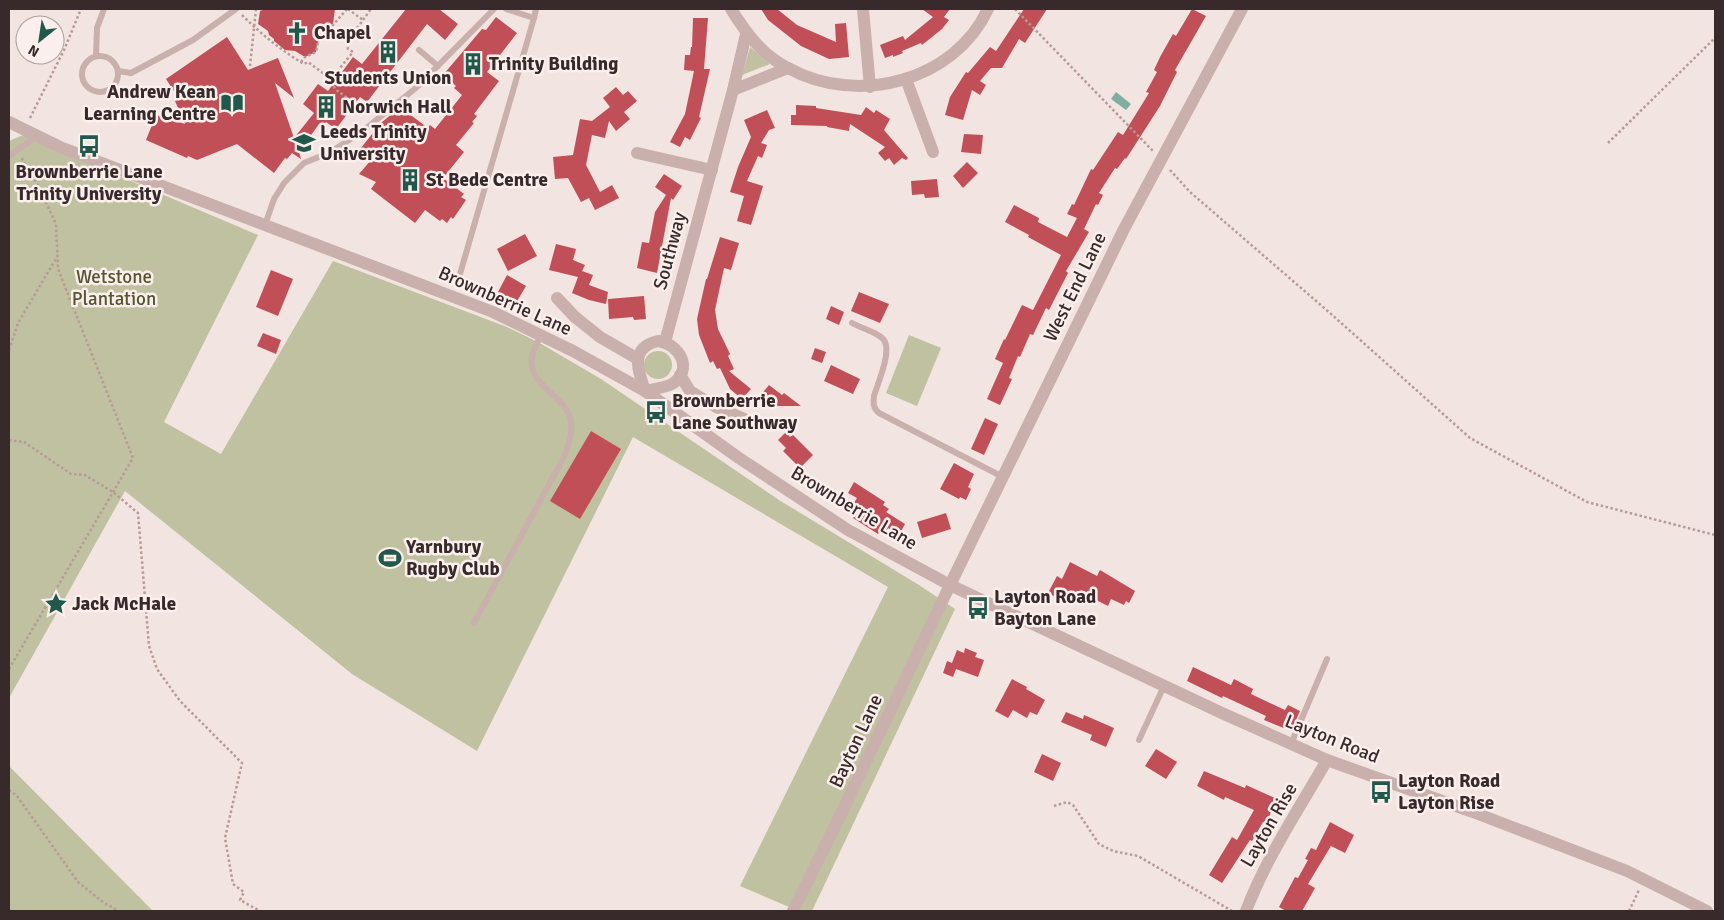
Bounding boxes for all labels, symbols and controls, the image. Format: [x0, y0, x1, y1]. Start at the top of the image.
north arrow [15, 15, 65, 65]
church icon: Chapel [284, 20, 310, 46]
place label: Chapel [314, 21, 371, 45]
building icon: Students Union [375, 39, 401, 65]
text: N [25, 41, 42, 61]
building icon: Trinity Building [460, 51, 486, 77]
place label: Trinity Building [489, 52, 618, 76]
place label: Students Union [324, 66, 452, 90]
place label: Andrew Kean Learning Centre [84, 80, 216, 126]
library icon: Andrew Kean Learning Centre [219, 90, 245, 116]
building icon: Norwich Hall [313, 94, 339, 120]
place label: Norwich Hall [342, 95, 452, 119]
place label: Leeds Trinity University [320, 120, 427, 166]
school or university icon: Leeds Trinity University [291, 130, 317, 156]
bus stop icon: Brownberrie Lane Trinity University [76, 133, 102, 159]
place label: Brownberrie Lane Trinity University [15, 160, 163, 206]
building icon: St Bede Centre [397, 167, 423, 193]
place label: St Bede Centre [426, 168, 548, 192]
street label: Southway [648, 209, 692, 292]
street label: West End Lane [1038, 228, 1112, 346]
street label: Brownberrie Lane [435, 261, 575, 341]
park label: Wetstone Plantation [72, 265, 156, 311]
place label: Brownberrie Lane Southway [672, 389, 798, 435]
bus stop icon: Brownberrie Lane Southway [643, 399, 669, 425]
street label: Brownberrie Lane [786, 461, 922, 555]
place label: Yarnbury Rugby Club [405, 535, 500, 581]
sports icon: Yarnbury Rugby Club [377, 545, 403, 571]
place label: Layton Road Bayton Lane [994, 585, 1096, 631]
place icon: Jack McHale [43, 591, 69, 617]
place label: Jack McHale [72, 592, 176, 616]
bus stop icon: Layton Road Bayton Lane [965, 595, 991, 621]
street label: Bayton Lane [824, 691, 888, 791]
street label: Layton Road [1281, 709, 1383, 769]
place label: Layton Road Layton Rise [1398, 769, 1500, 815]
street label: Layton Rise [1235, 779, 1303, 871]
bus stop icon: Layton Road Layton Rise [1368, 779, 1394, 805]

